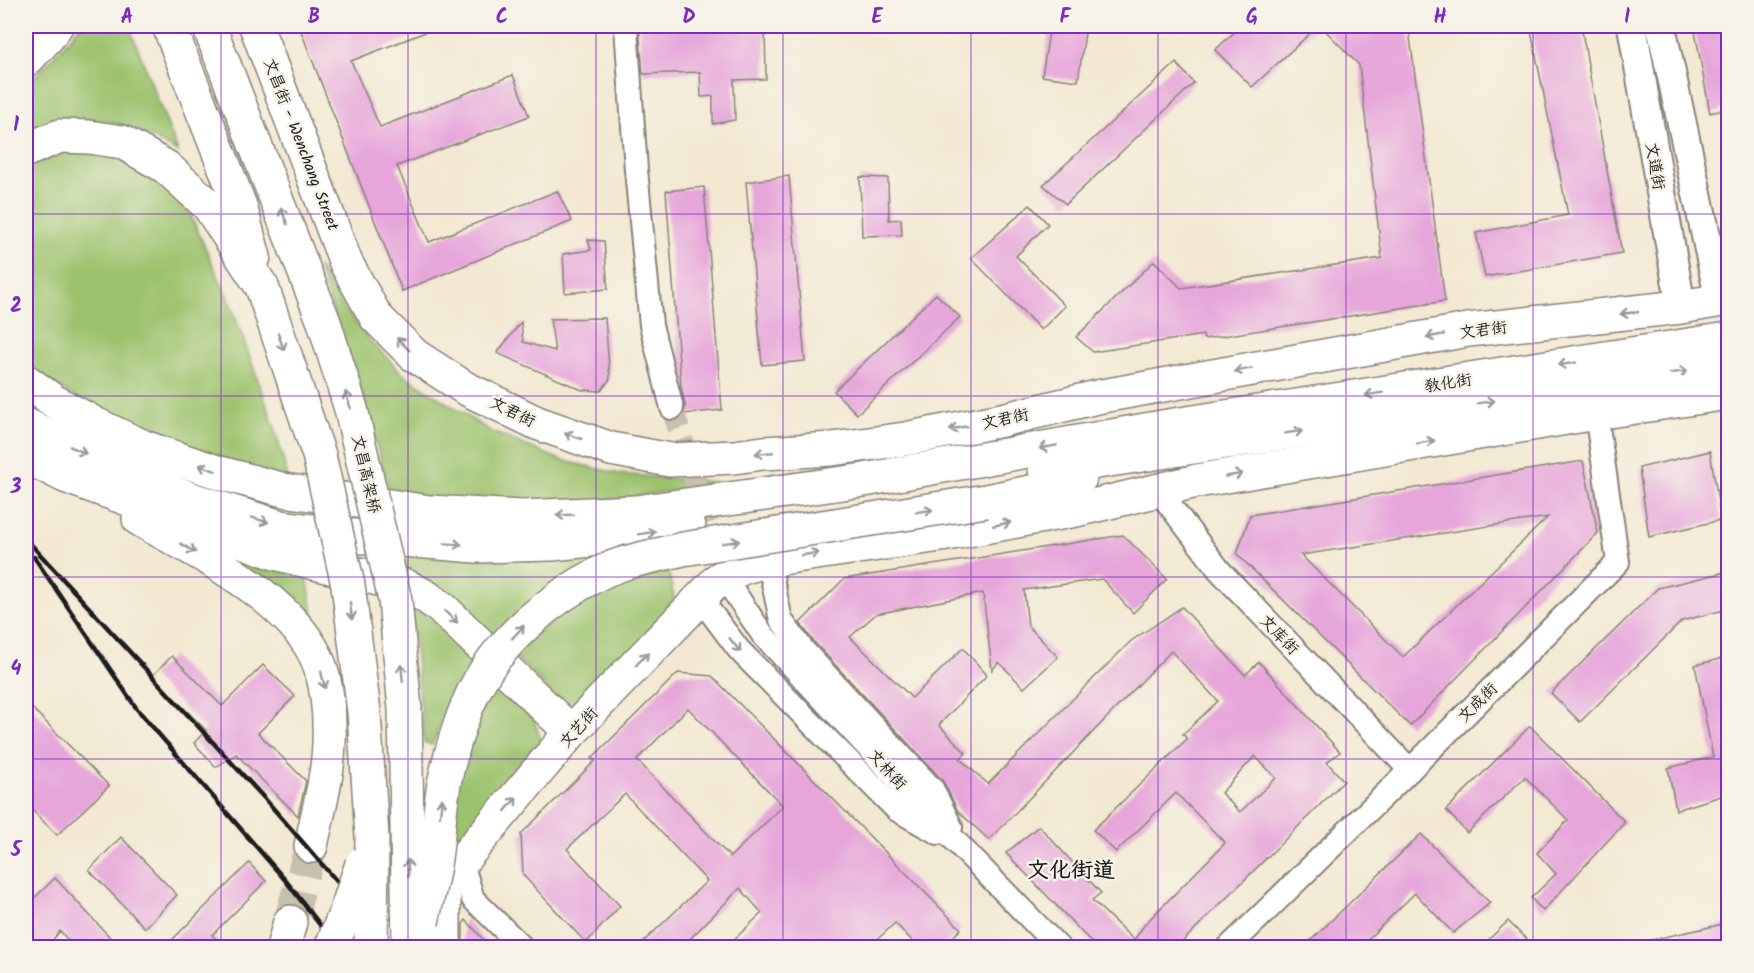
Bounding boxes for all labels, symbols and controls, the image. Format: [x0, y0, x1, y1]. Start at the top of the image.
text: A [121, 2, 133, 34]
text: B [308, 2, 320, 34]
text: C [496, 2, 508, 34]
text: D [682, 2, 696, 34]
text: E [871, 2, 883, 34]
text: F [1060, 2, 1072, 34]
text: G [1246, 2, 1258, 34]
text: H [1433, 2, 1447, 34]
text: I [1624, 2, 1630, 34]
street label: 文昌街 - Wenchang Street [256, 55, 345, 235]
text: 1 [13, 110, 19, 142]
street label: 文道街 [1638, 140, 1671, 192]
one-way arrow [278, 207, 289, 226]
text: 2 [10, 291, 22, 323]
one-way arrow [1619, 308, 1639, 319]
street label: 文君街 [1458, 315, 1509, 346]
one-way arrow [1426, 331, 1446, 342]
one-way arrow [277, 332, 288, 351]
one-way arrow [395, 336, 410, 351]
one-way arrow [1558, 358, 1577, 369]
one-way arrow [1234, 365, 1254, 376]
one-way arrow [1669, 366, 1688, 377]
street label: 教化街 [1423, 367, 1474, 400]
one-way arrow [1365, 388, 1385, 399]
one-way arrow [342, 391, 353, 410]
street label: 文君街 [485, 391, 539, 434]
one-way arrow [1476, 396, 1496, 407]
street label: 文君街 [979, 402, 1031, 437]
one-way arrow [948, 423, 968, 434]
one-way arrow [1283, 426, 1303, 437]
one-way arrow [564, 429, 583, 440]
street label: 文昌高架桥 [344, 433, 387, 516]
one-way arrow [1416, 436, 1436, 447]
one-way arrow [1039, 442, 1059, 453]
one-way arrow [69, 445, 87, 457]
one-way arrow [755, 448, 775, 459]
one-way arrow [198, 462, 216, 473]
one-way arrow [1224, 469, 1244, 480]
text: 3 [10, 472, 22, 504]
one-way arrow [914, 506, 933, 517]
one-way arrow [555, 509, 575, 520]
one-way arrow [250, 515, 269, 526]
one-way arrow [992, 518, 1012, 529]
one-way arrow [637, 528, 657, 539]
one-way arrow [721, 536, 741, 547]
one-way arrow [443, 539, 463, 550]
one-way arrow [179, 542, 196, 554]
one-way arrow [799, 548, 819, 559]
one-way arrow [346, 601, 357, 621]
one-way arrow [443, 609, 458, 624]
street label: 文库街 [1253, 609, 1305, 661]
one-way arrow [511, 625, 525, 640]
one-way arrow [729, 636, 742, 652]
one-way arrow [634, 651, 649, 666]
text: 4 [11, 654, 22, 686]
one-way arrow [396, 664, 407, 684]
one-way arrow [318, 670, 329, 689]
street label: 文成街 [1452, 677, 1504, 729]
street label: 文艺街 [554, 702, 604, 754]
street label: 文林街 [861, 744, 912, 796]
one-way arrow [505, 796, 518, 812]
one-way arrow [436, 798, 447, 818]
text: 5 [10, 835, 23, 867]
district label: 文化街道 [1027, 854, 1115, 889]
one-way arrow [402, 859, 413, 879]

